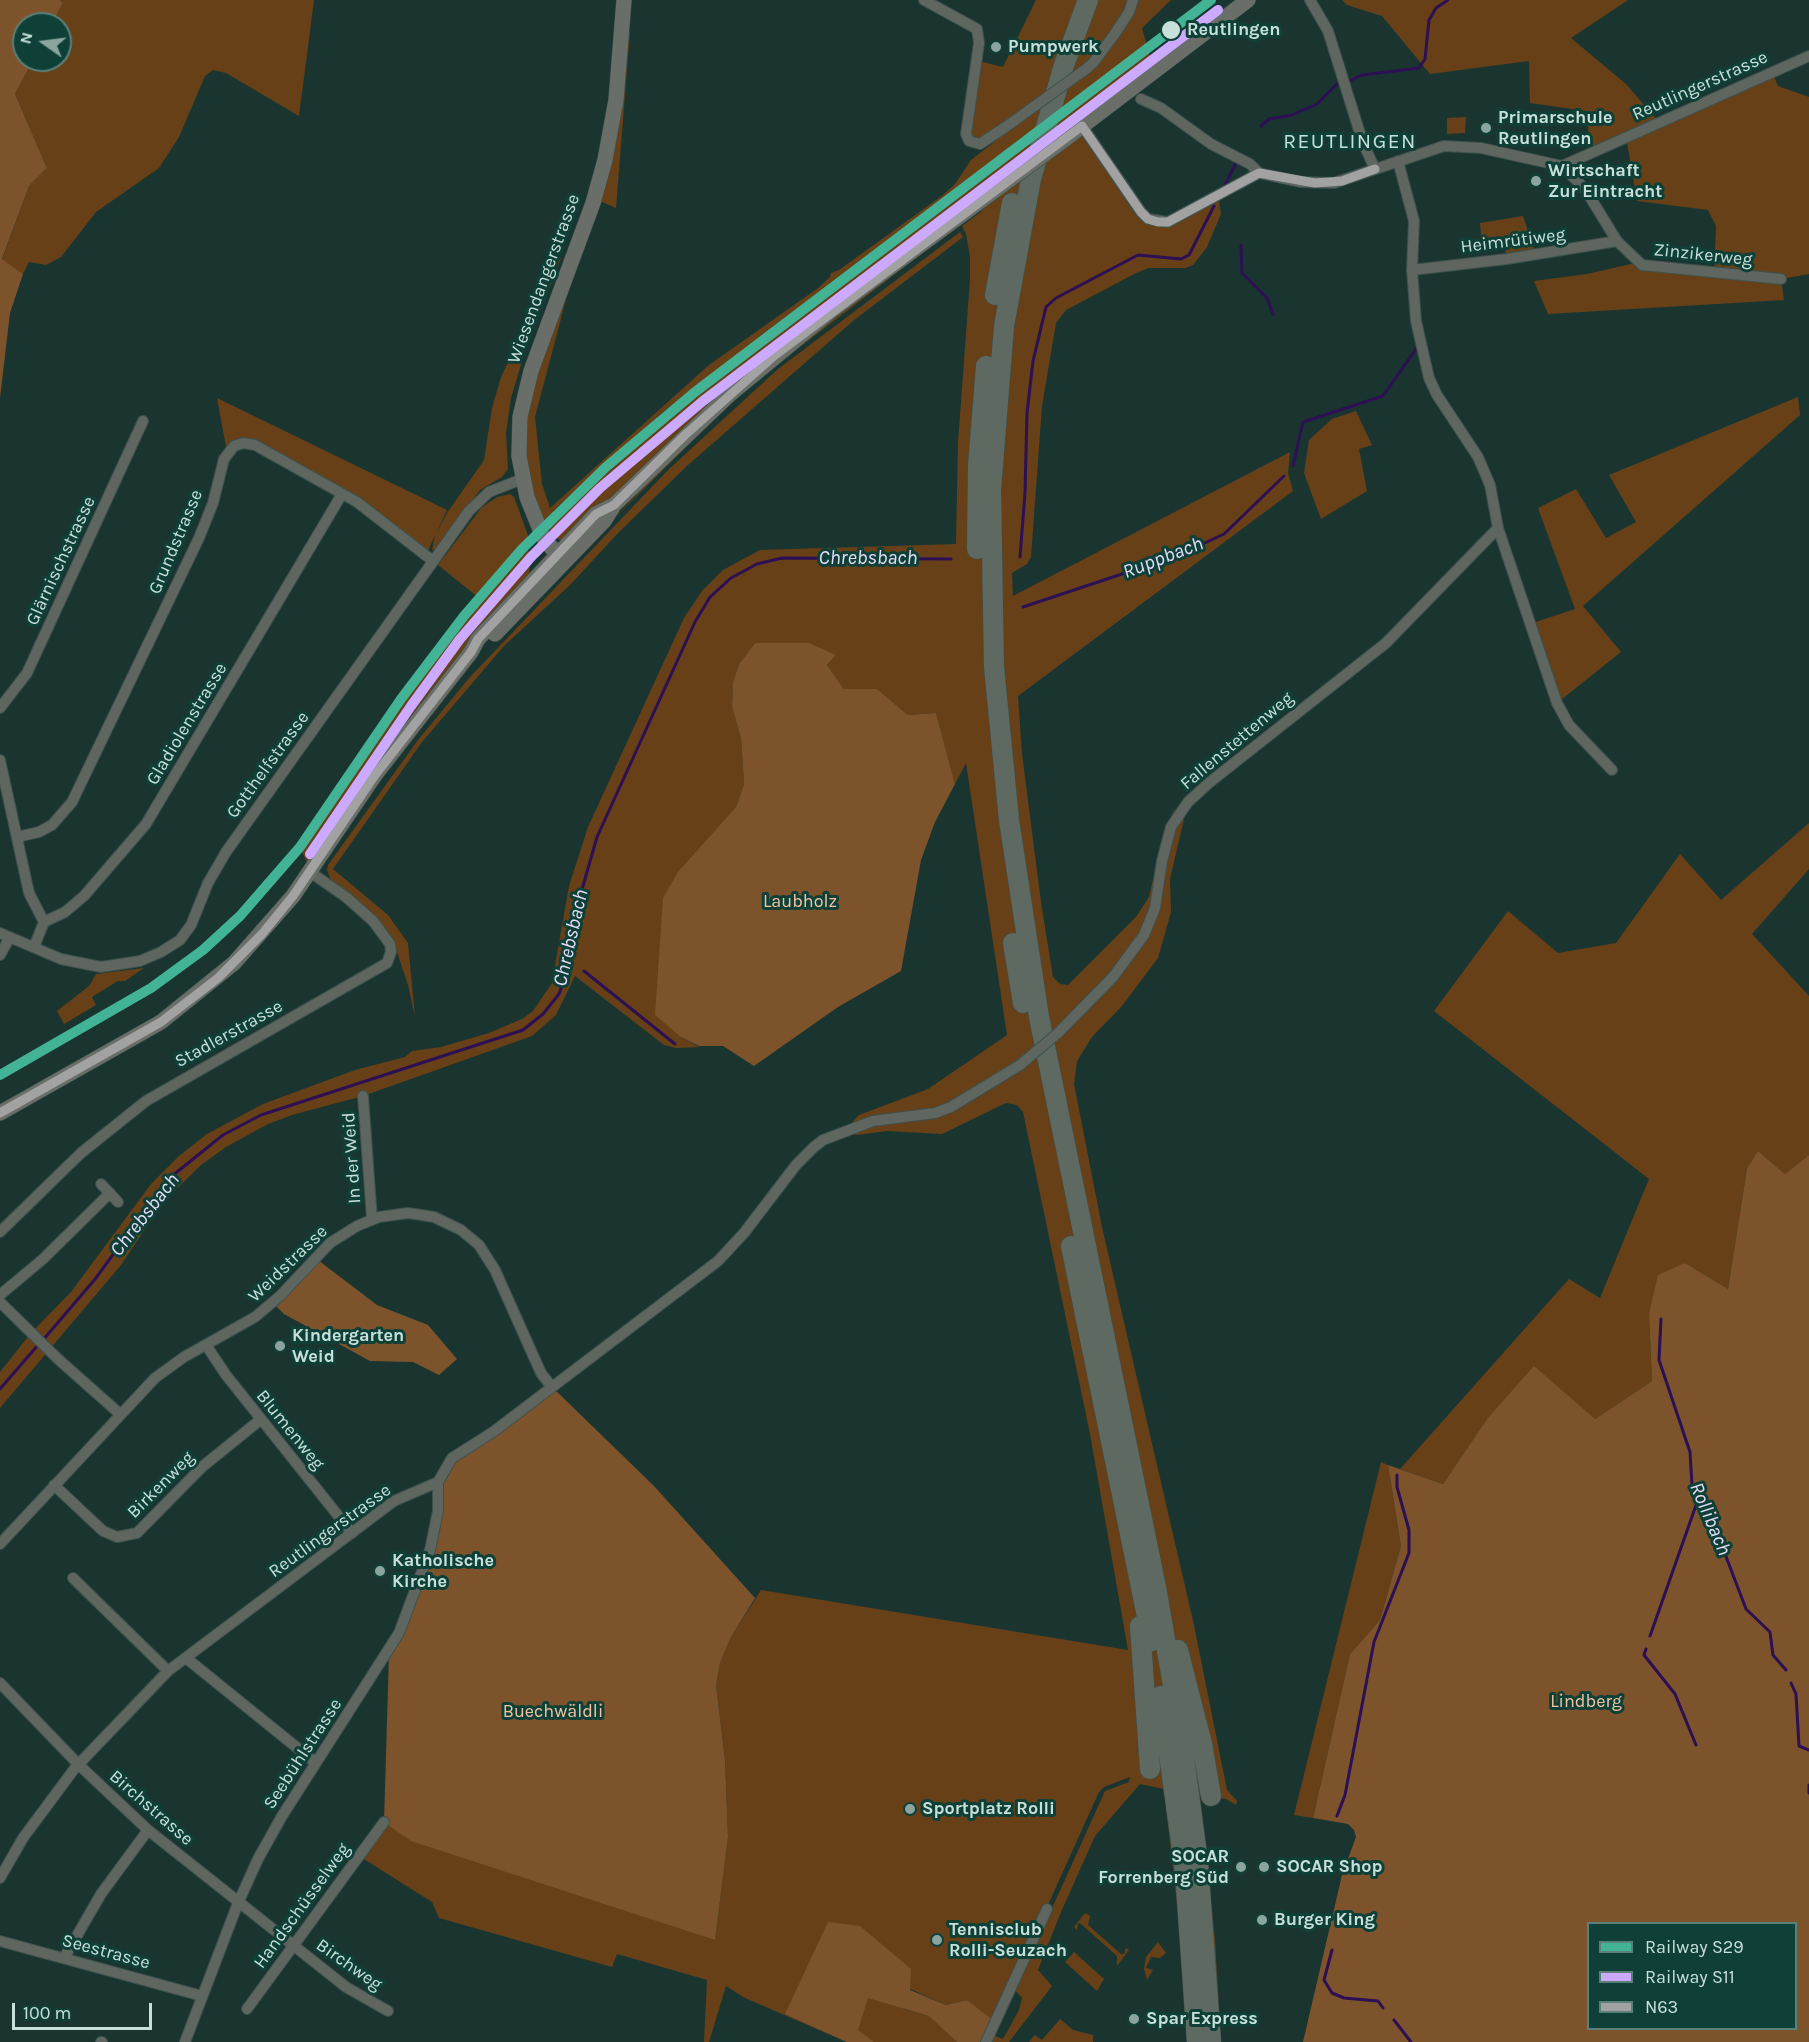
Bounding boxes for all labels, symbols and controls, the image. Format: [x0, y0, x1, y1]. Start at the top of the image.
north arrow [12, 12, 72, 72]
marker: Reutlingen [1160, 19, 1182, 41]
place label: Reutlingen [1187, 19, 1280, 41]
text: N [15, 30, 37, 46]
place label: Pumpwerk [1008, 36, 1099, 58]
marker: Pumpwerk [989, 40, 1003, 54]
street label: Reutlingerstrasse [1629, 46, 1771, 126]
place label: Primarschule Reutlingen [1498, 107, 1613, 150]
marker: Primarschule Reutlingen [1479, 121, 1493, 135]
district label: REUTLINGEN [1283, 129, 1417, 155]
place label: Wirtschaft Zur Eintracht [1548, 160, 1662, 202]
marker: Wirtschaft Zur Eintracht [1529, 174, 1543, 188]
street label: Wiesendangerstrasse [503, 191, 585, 367]
street label: Heimrütiweg [1459, 224, 1567, 258]
street label: Zinzikerweg [1653, 239, 1753, 271]
street label: Grundstrasse [144, 487, 208, 597]
street label: Glärnischstrasse [22, 493, 100, 629]
water label: Ruppbach [1119, 532, 1207, 584]
water label: Chrebsbach [819, 546, 917, 570]
street label: Gladiolenstrasse [142, 659, 232, 789]
street label: Fallenstettenweg [1176, 688, 1298, 794]
street label: Gotthelfstrasse [222, 707, 314, 823]
water label: Chrebsbach [548, 887, 594, 989]
park label: Laubholz [763, 891, 837, 913]
street label: Stadlerstrasse [171, 996, 287, 1072]
street label: In der Weid [338, 1112, 366, 1204]
water label: Chrebsbach [105, 1169, 185, 1261]
street label: Weidstrasse [244, 1221, 332, 1307]
place label: Kindergarten Weid [292, 1325, 404, 1368]
marker: Kindergarten Weid [273, 1339, 287, 1353]
street label: Blumenweg [251, 1386, 329, 1474]
street label: Birkenweg [123, 1447, 199, 1523]
street label: Reutlingerstrasse [265, 1479, 395, 1583]
water label: Rollibach [1684, 1479, 1736, 1559]
place label: Katholische Kirche [392, 1550, 494, 1592]
marker: Katholische Kirche [373, 1564, 387, 1578]
park label: Lindberg [1550, 1691, 1622, 1713]
street label: Seebühlstrasse [259, 1695, 347, 1813]
park label: Buechwäldli [503, 1701, 603, 1723]
street label: Birchstrasse [105, 1766, 197, 1850]
place label: Sportplatz Rolli [922, 1798, 1055, 1820]
marker: Sportplatz Rolli [903, 1802, 917, 1816]
street label: Handschüsselweg [249, 1839, 355, 1973]
place label: SOCAR Forrenberg Süd [1098, 1846, 1229, 1888]
place label: SOCAR Shop [1276, 1856, 1382, 1878]
marker: SOCAR Forrenberg Süd [1234, 1860, 1248, 1874]
marker: SOCAR Shop [1257, 1860, 1271, 1874]
place label: Burger King [1274, 1909, 1375, 1931]
marker: Burger King [1255, 1913, 1269, 1927]
place label: Tennisclub Rolli-Seuzach [949, 1919, 1067, 1962]
legend [1587, 1922, 1797, 2030]
street label: Seestrasse [60, 1930, 152, 1974]
marker: Tennisclub Rolli-Seuzach [930, 1933, 944, 1947]
street label: Birchweg [312, 1934, 386, 1996]
text: Railway S29 [1645, 1936, 1744, 1958]
text: Railway S11 [1645, 1966, 1735, 1988]
scale bar [15, 1991, 154, 2029]
text: N63 [1645, 1996, 1678, 2018]
text: 100 m [23, 2002, 71, 2024]
place label: Spar Express [1146, 2008, 1258, 2030]
marker: Spar Express [1127, 2012, 1141, 2026]

